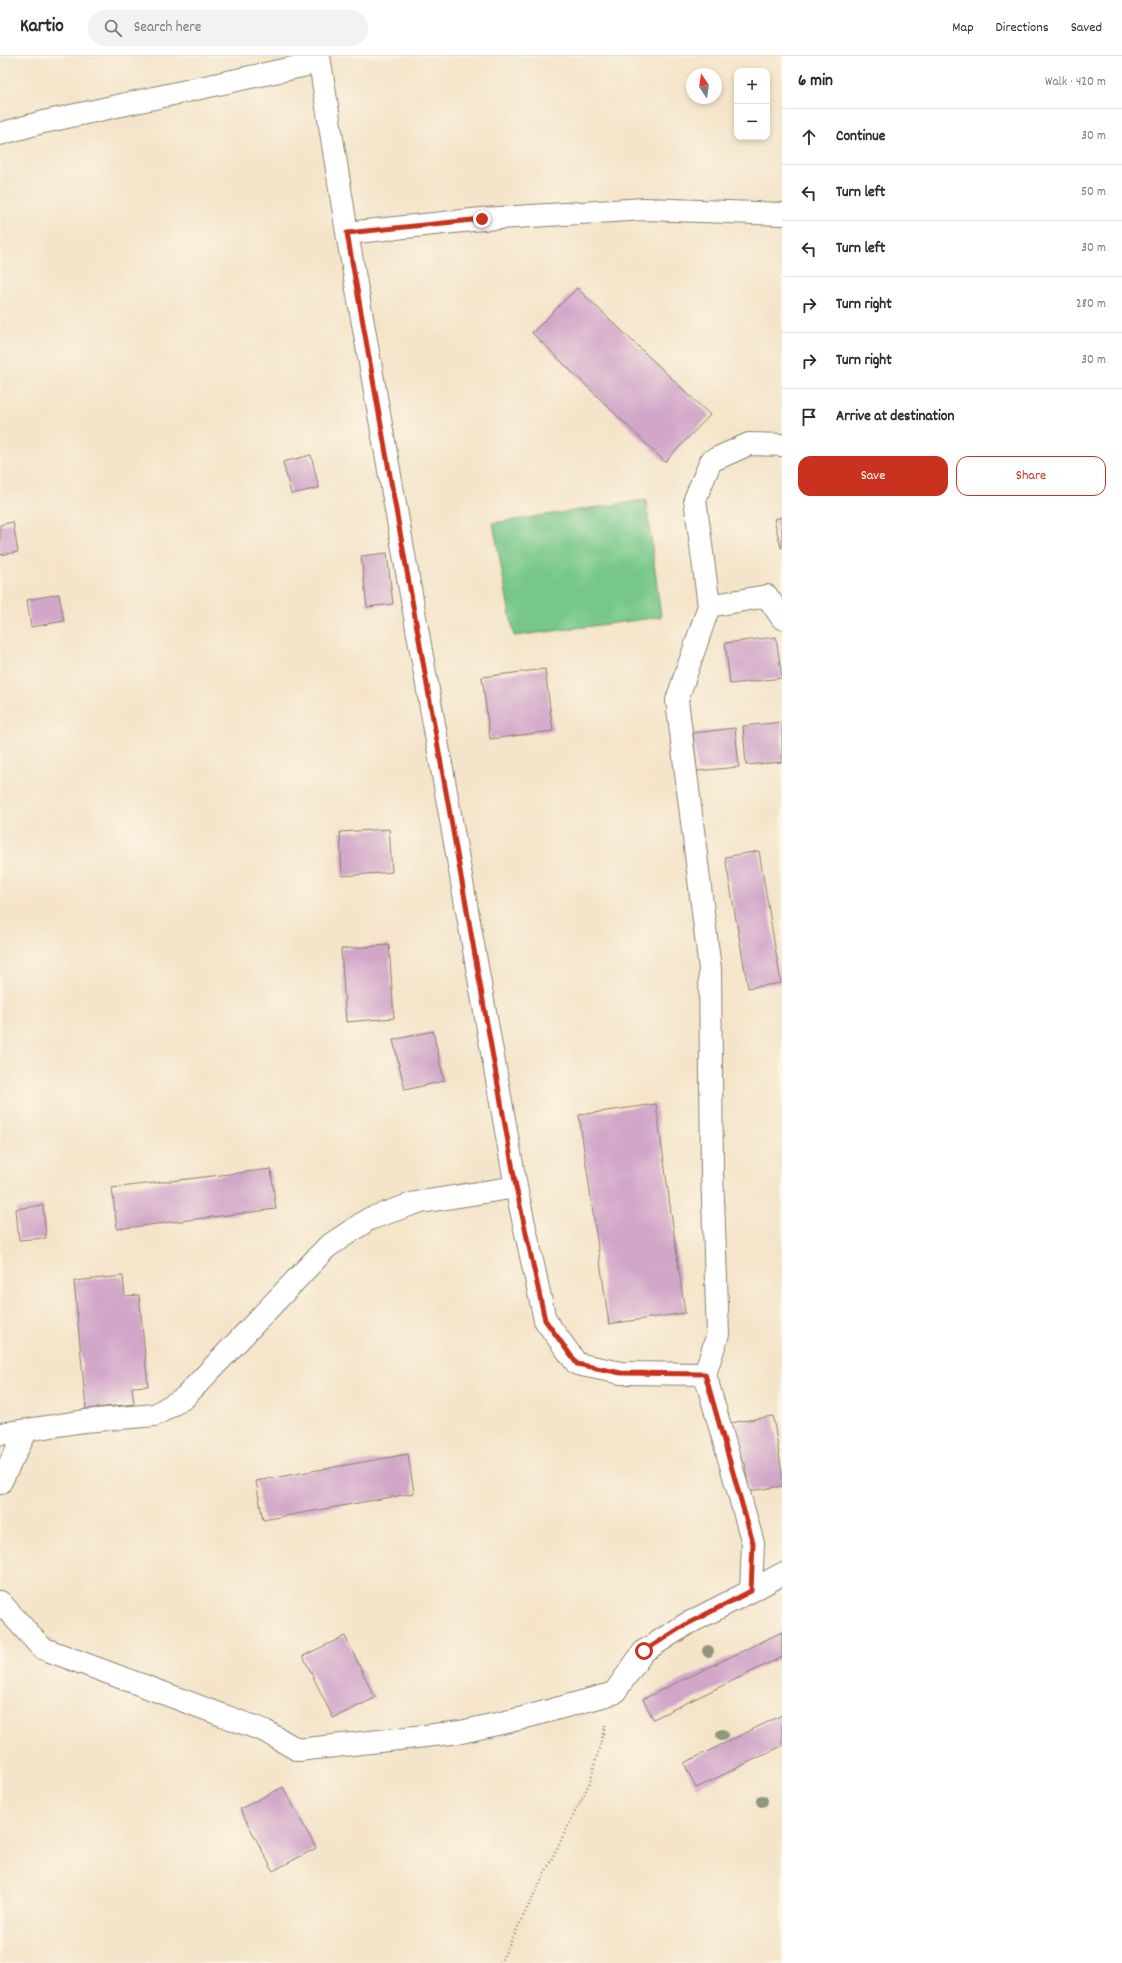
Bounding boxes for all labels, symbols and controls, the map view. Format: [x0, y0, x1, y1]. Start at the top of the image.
search box [88, 10, 368, 46]
text: Kartio [20, 14, 64, 41]
icon: search [102, 17, 124, 39]
text: Search here [134, 17, 201, 39]
text: Map [952, 18, 974, 38]
text: Directions [996, 18, 1049, 38]
text: Saved [1071, 18, 1102, 38]
north arrow [686, 68, 722, 104]
map controls [734, 68, 770, 140]
button: + [734, 68, 770, 104]
text: 6 min [798, 70, 833, 94]
text: Walk · 420 m [1045, 73, 1106, 92]
button: − [734, 104, 770, 140]
icon: ahead [798, 126, 820, 148]
text: Continue [836, 126, 885, 148]
text: 30 m [1081, 127, 1106, 146]
icon: left [798, 182, 820, 204]
text: Turn left [836, 182, 885, 204]
text: 50 m [1081, 183, 1106, 202]
route end [473, 210, 491, 228]
icon: left [798, 238, 820, 260]
text: Turn left [836, 238, 885, 260]
text: 30 m [1081, 239, 1106, 258]
icon: right [798, 294, 820, 316]
text: Turn right [836, 294, 892, 316]
text: 280 m [1076, 295, 1106, 314]
icon: right [798, 350, 820, 372]
text: Turn right [836, 350, 892, 372]
text: 30 m [1081, 351, 1106, 370]
icon: arrive [798, 406, 820, 428]
text: Arrive at destination [836, 406, 954, 428]
button: Save [798, 456, 948, 496]
button: Share [956, 456, 1106, 496]
route start [635, 1642, 653, 1660]

